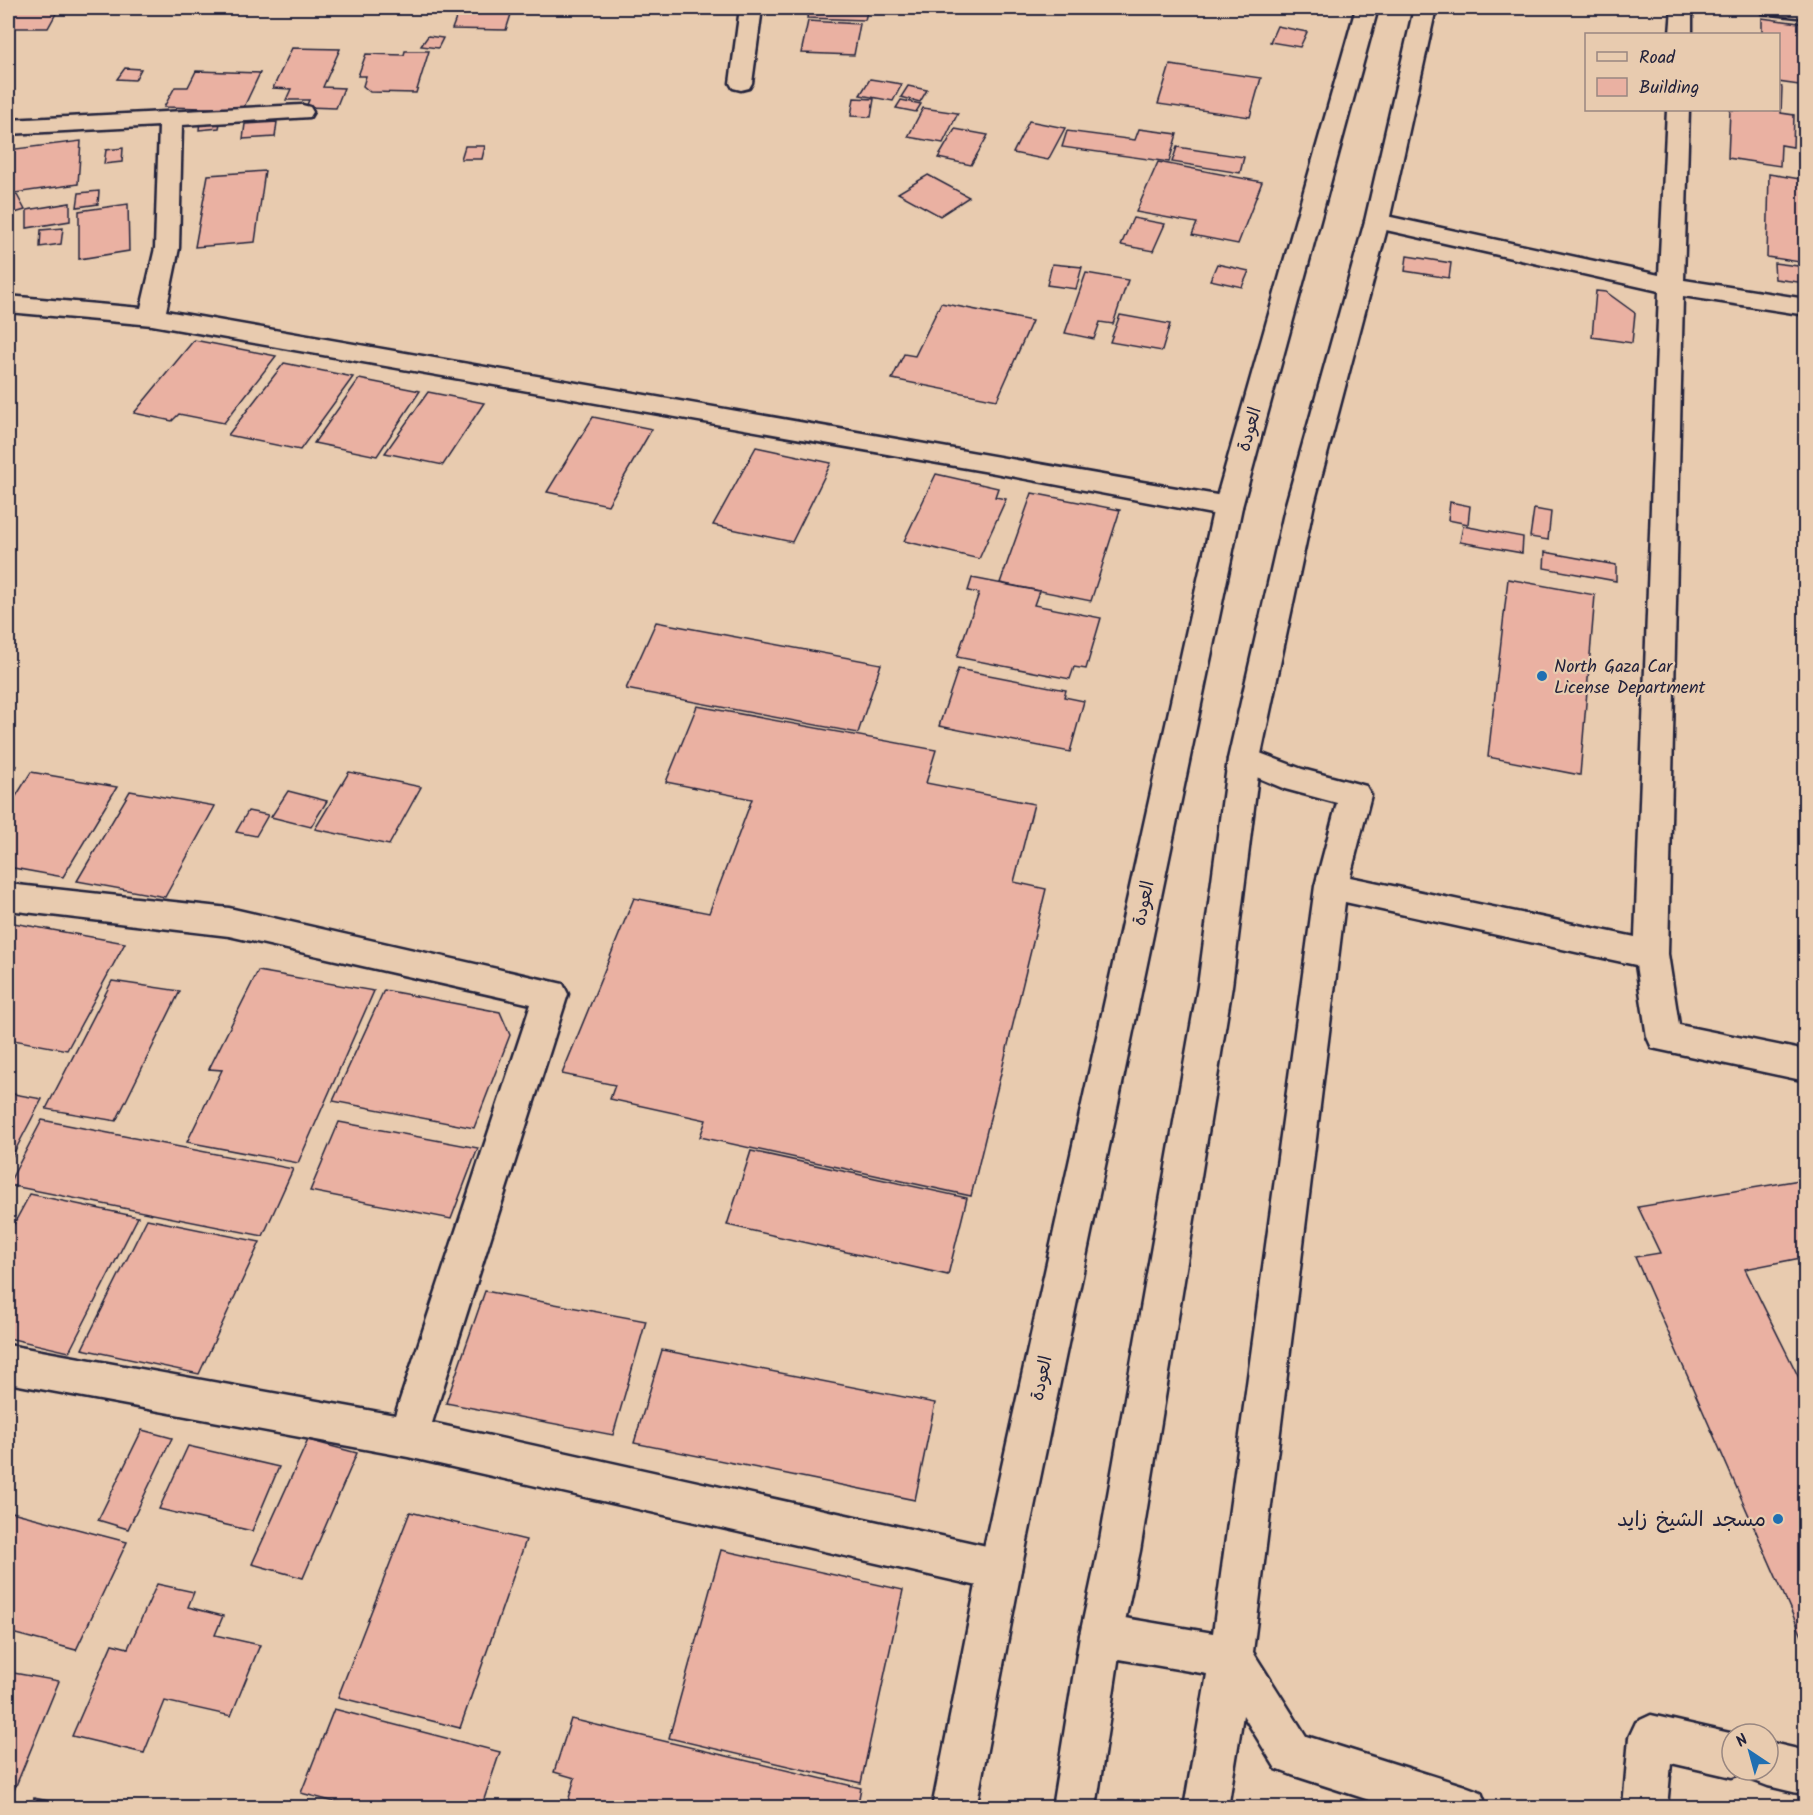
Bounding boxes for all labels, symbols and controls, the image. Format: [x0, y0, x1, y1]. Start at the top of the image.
legend [1585, 33, 1780, 111]
text: Road [1639, 44, 1676, 73]
text: Building [1639, 74, 1699, 103]
street label: العودة [1230, 404, 1271, 455]
place label: North Gaza Car License Department [1554, 653, 1707, 703]
marker: North Gaza Car License Department [1535, 669, 1549, 683]
street label: العودة [1126, 878, 1163, 928]
street label: العودة [1024, 1353, 1061, 1403]
place label: مسجد الشيخ زايد [1617, 1504, 1766, 1537]
marker: مسجد الشيخ زايد [1771, 1512, 1785, 1526]
north arrow [1720, 1722, 1780, 1782]
text: N [1731, 1728, 1754, 1754]

